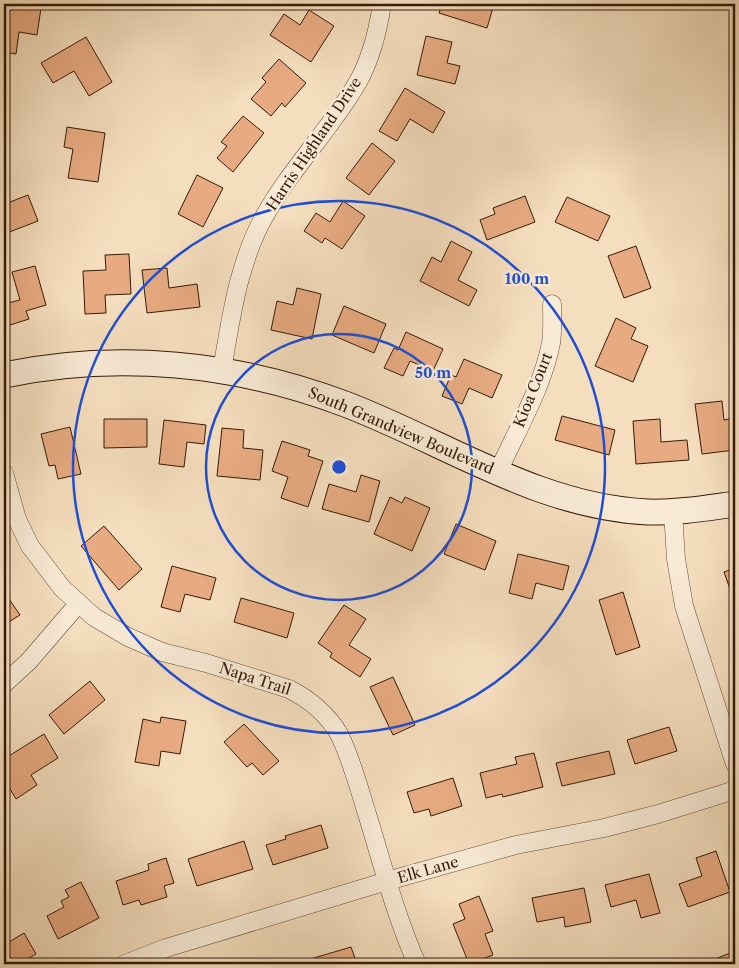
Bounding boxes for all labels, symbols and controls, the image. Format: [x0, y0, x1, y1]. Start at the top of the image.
street label: Harris Highland Drive [262, 73, 365, 214]
text: 100 m [505, 269, 549, 288]
street label: Kioa Court [509, 349, 556, 430]
text: 50 m [415, 363, 451, 382]
street label: South Grandview Boulevard [305, 383, 497, 478]
centre of rings [330, 458, 348, 476]
street label: Napa Trail [217, 658, 294, 699]
street label: Elk Lane [395, 852, 461, 887]

